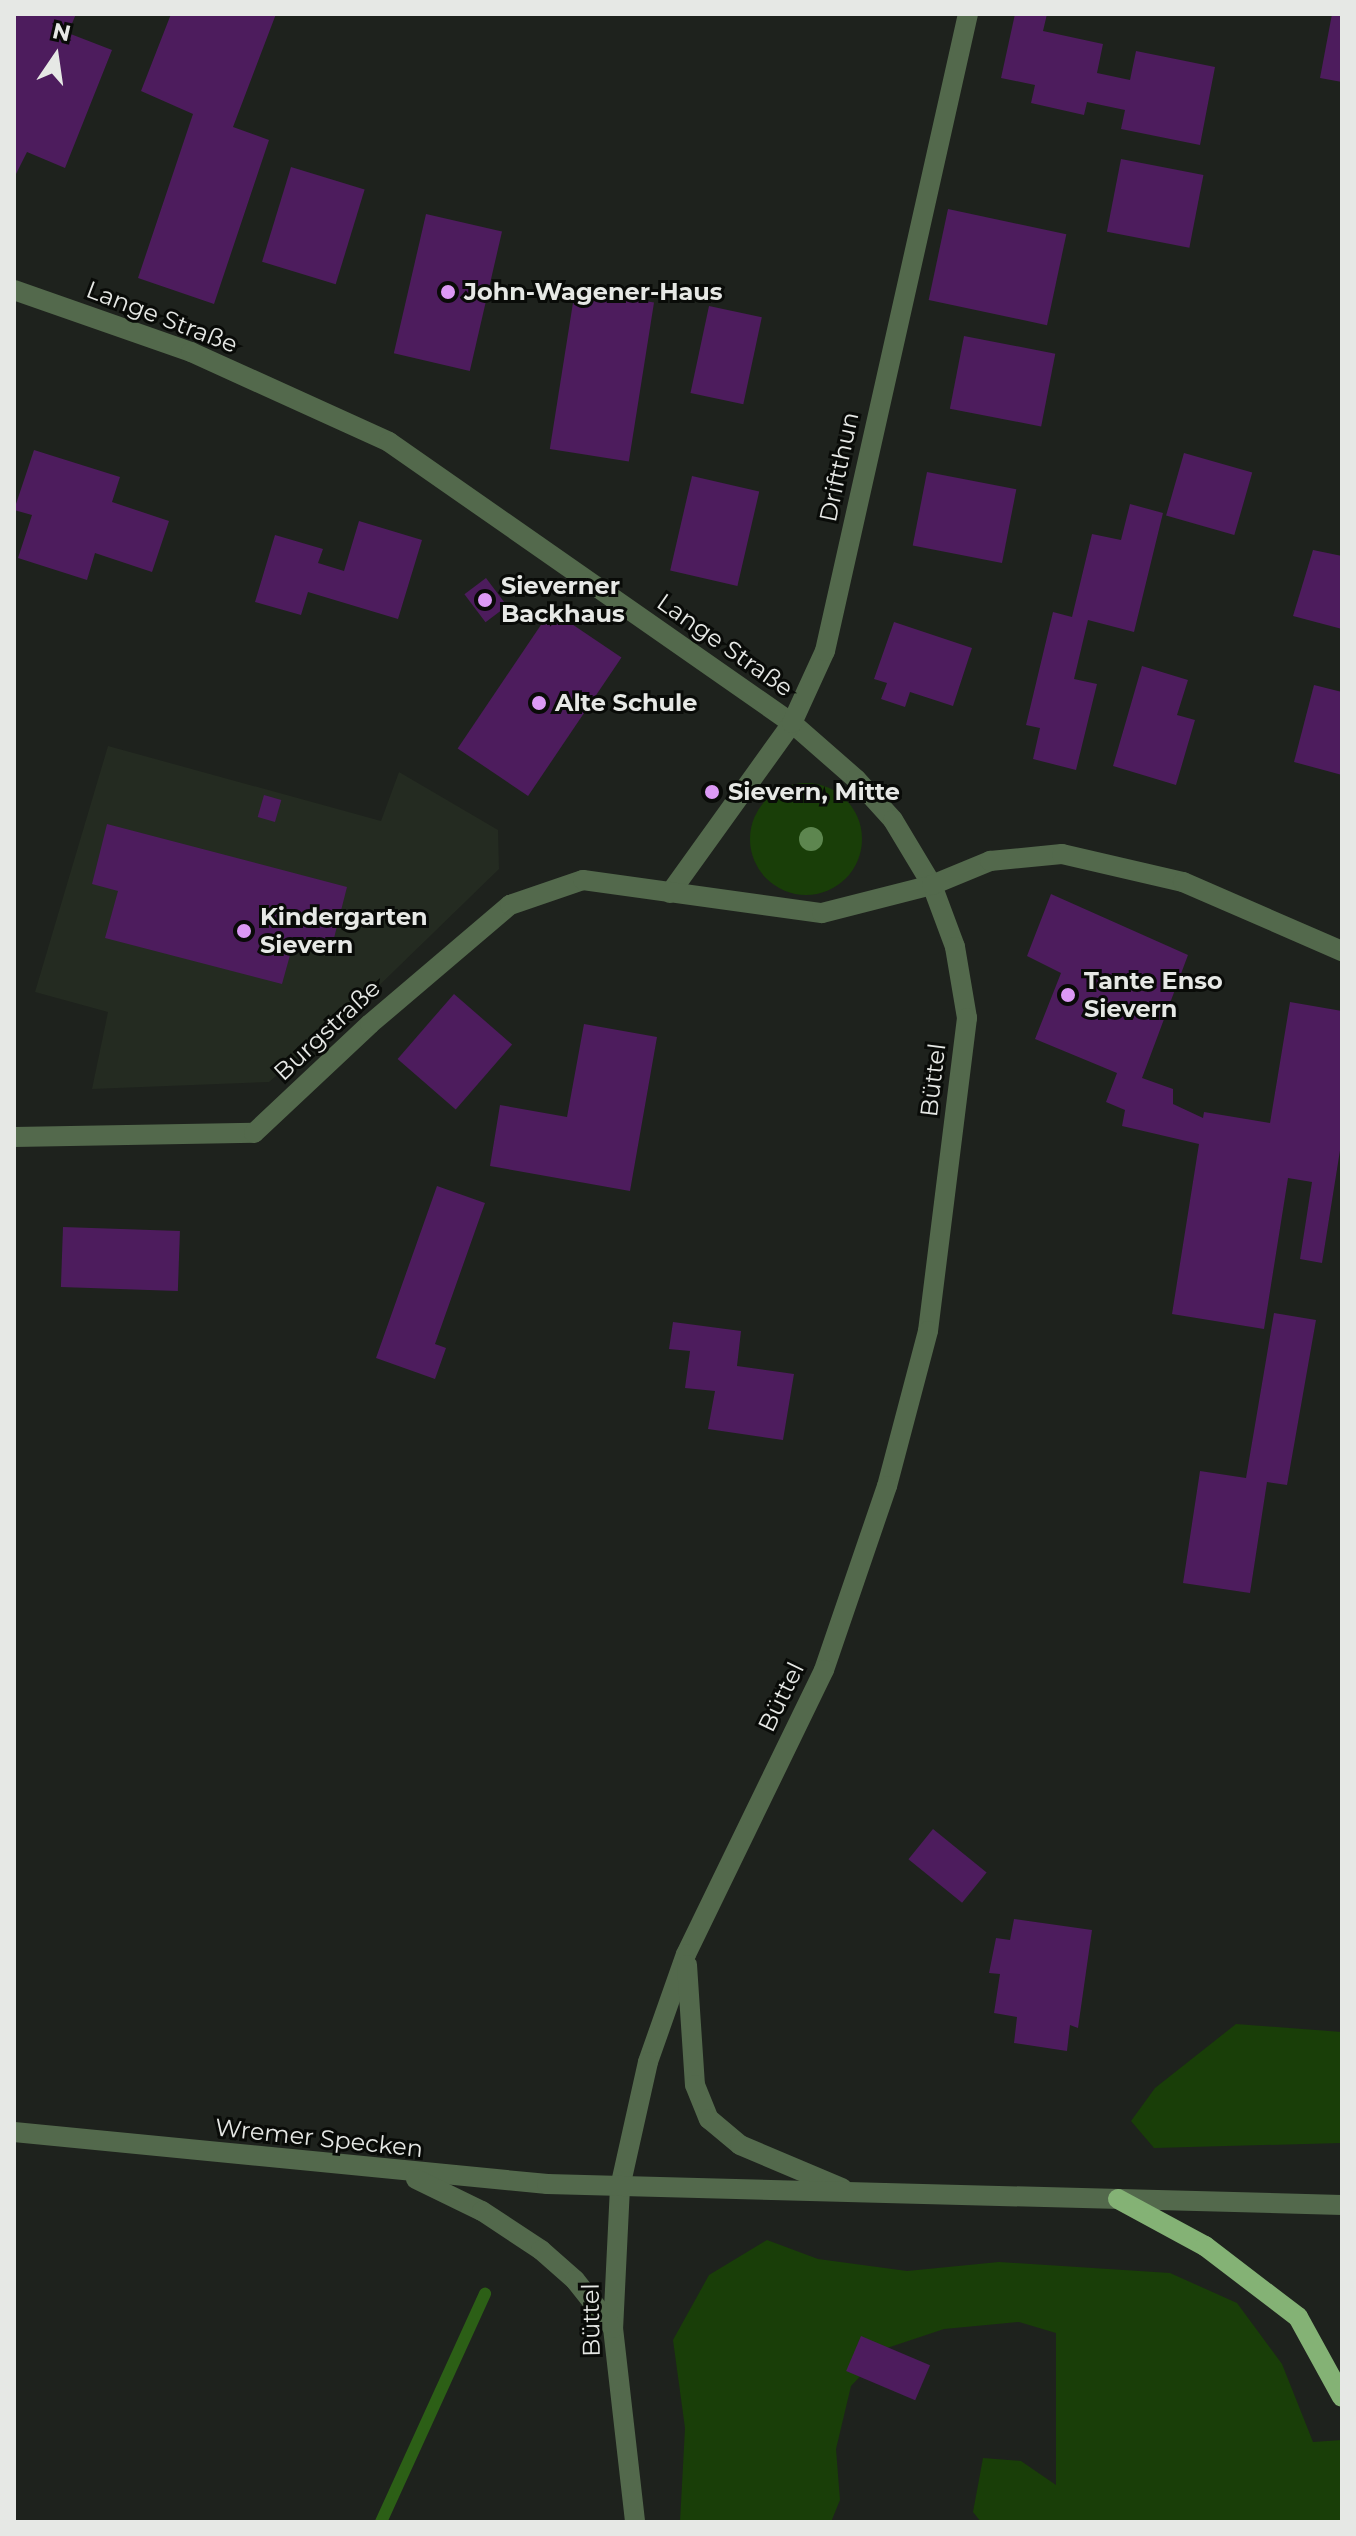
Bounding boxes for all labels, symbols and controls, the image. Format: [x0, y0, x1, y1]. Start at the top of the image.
north arrow [16, 16, 96, 96]
text: N [50, 17, 73, 47]
street label: Lange Straße [82, 275, 242, 359]
place label: John-Wagener-Haus [464, 278, 723, 306]
marker: John-Wagener-Haus [439, 283, 457, 301]
street label: Driftthun [813, 409, 865, 525]
place label: Sieverner Backhaus [501, 572, 625, 628]
street label: Lange Straße [651, 587, 799, 703]
marker: Sieverner Backhaus [476, 591, 494, 609]
place label: Alte Schule [555, 689, 697, 717]
marker: Alte Schule [530, 694, 548, 712]
place label: Sievern, Mitte [728, 778, 900, 806]
marker: Sievern, Mitte [703, 783, 721, 801]
place label: Kindergarten Sievern [260, 903, 428, 959]
marker: Kindergarten Sievern [235, 922, 253, 940]
place label: Tante Enso Sievern [1084, 967, 1223, 1023]
street label: Burgstraße [268, 974, 386, 1086]
marker: Tante Enso Sievern [1059, 986, 1077, 1004]
street label: Büttel [914, 1042, 952, 1118]
street label: Büttel [752, 1657, 810, 1737]
street label: Wremer Specken [214, 2113, 424, 2163]
street label: Büttel [576, 2283, 606, 2357]

